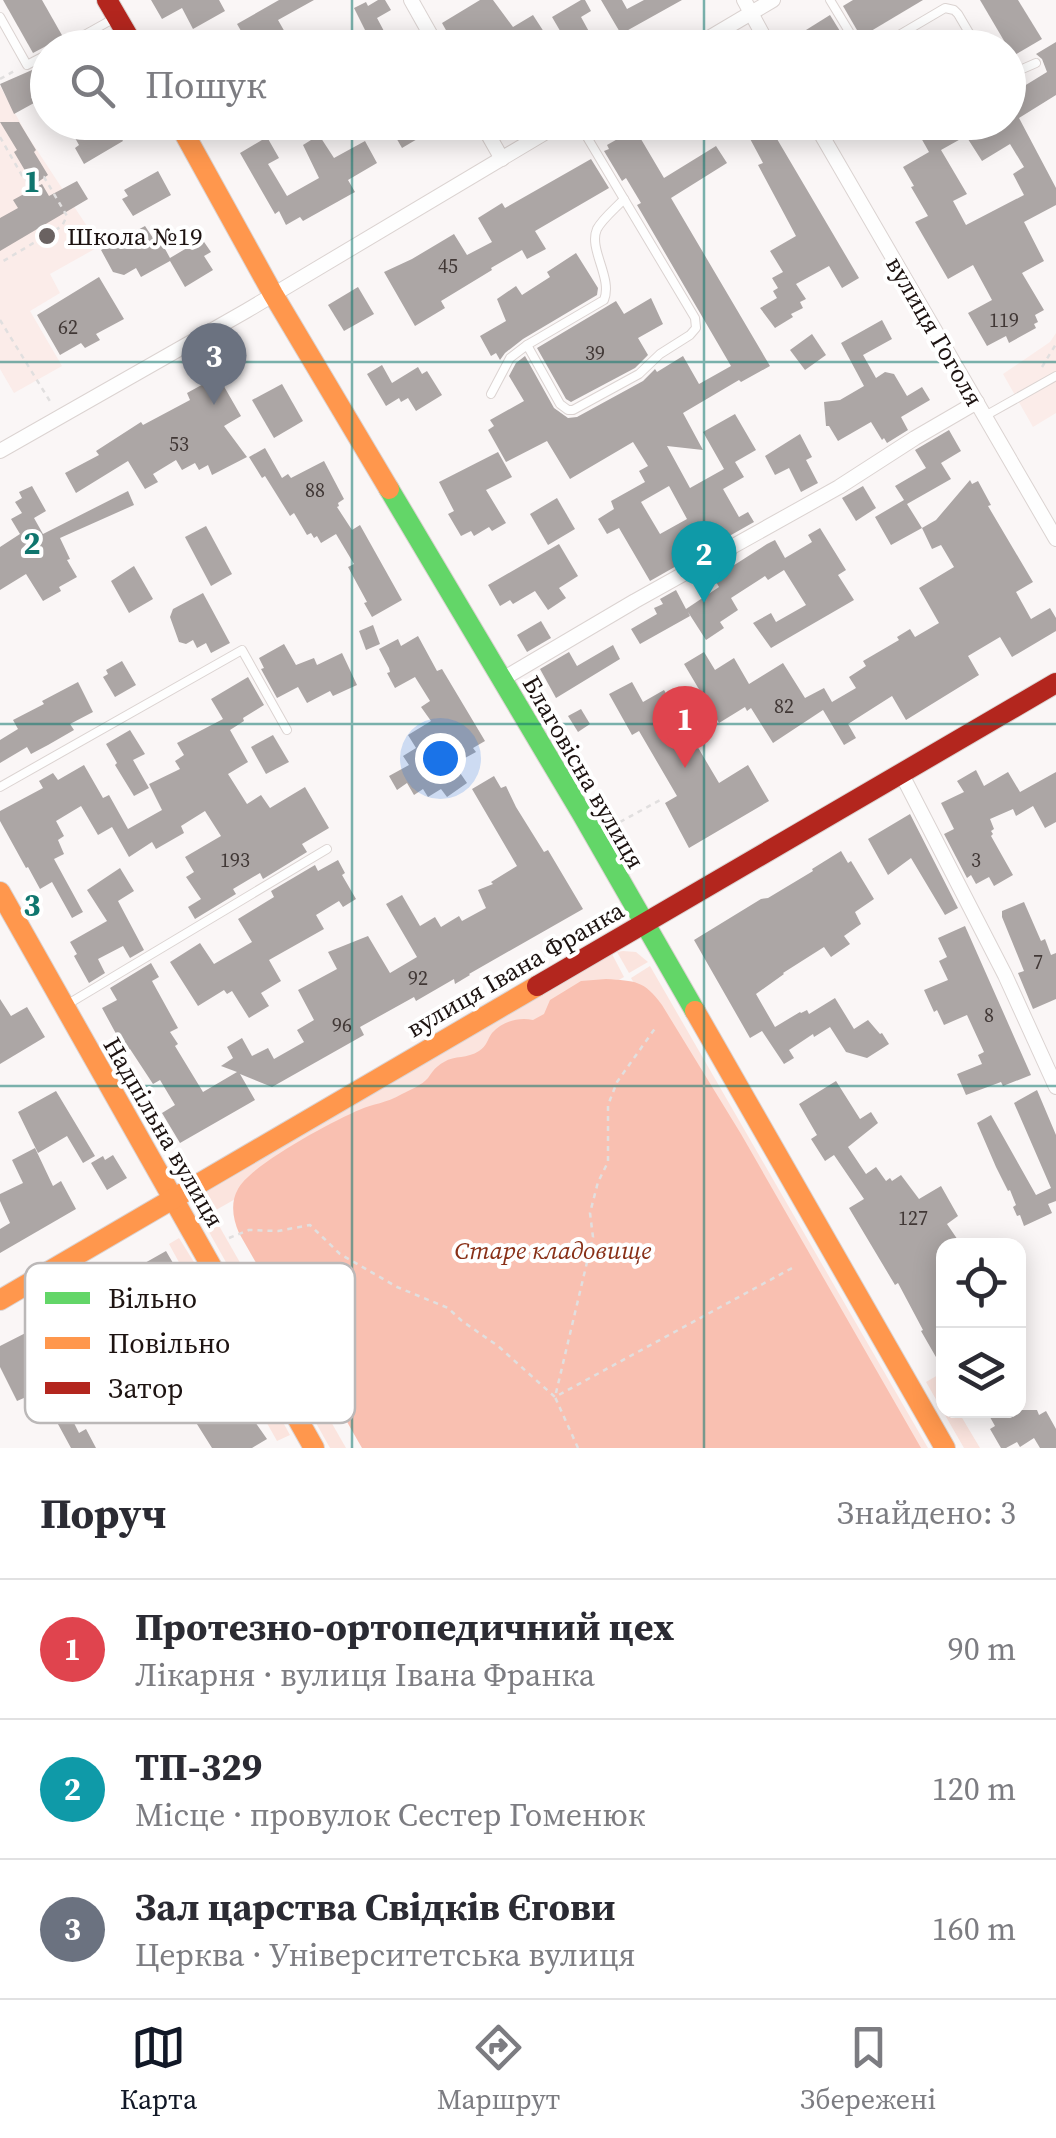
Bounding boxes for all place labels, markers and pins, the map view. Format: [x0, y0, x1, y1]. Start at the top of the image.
place label: Школа №19 [67, 219, 203, 253]
marker: Школа №19 [36, 225, 58, 247]
pin: 3 [182, 322, 246, 405]
pin: 2 [672, 520, 736, 603]
pin: 1 [652, 686, 718, 768]

